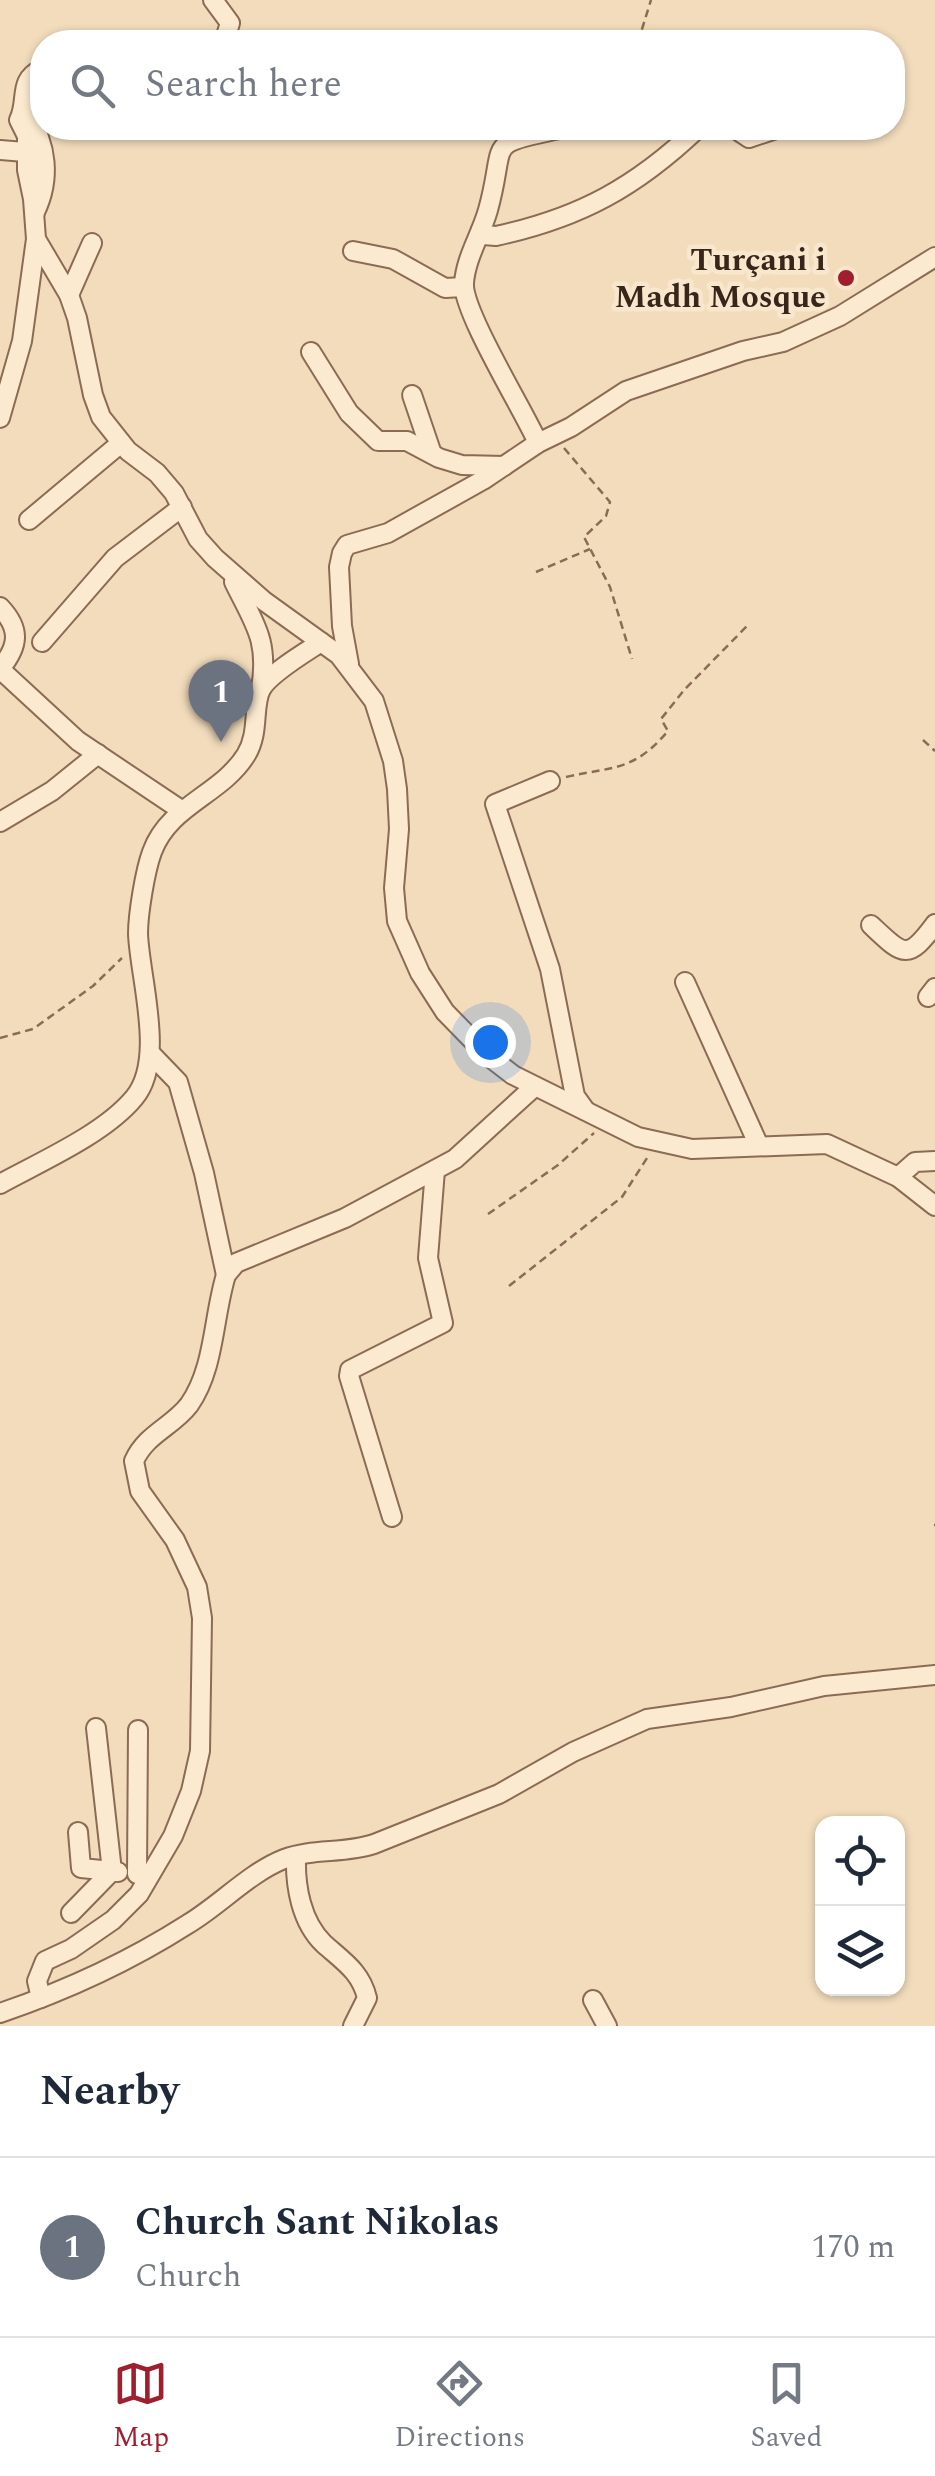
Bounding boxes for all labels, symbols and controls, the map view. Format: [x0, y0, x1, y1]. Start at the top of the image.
search box [30, 30, 905, 140]
text: Search here [145, 56, 342, 114]
icon: search [65, 58, 120, 113]
place label: Turçani i Madh Mosque [615, 236, 826, 322]
marker: Turçani i Madh Mosque [835, 267, 857, 289]
pin: 1 [188, 660, 254, 742]
your location [465, 1017, 516, 1068]
map controls [815, 1816, 905, 1996]
button: locate [815, 1816, 905, 1906]
button: layers [815, 1906, 905, 1996]
text: Nearby [40, 2060, 179, 2123]
text: Church Sant Nikolas [135, 2194, 500, 2252]
text: 1 [64, 2223, 81, 2272]
text: 170 m [811, 2223, 895, 2272]
text: Church [135, 2252, 241, 2301]
tab: Map [113, 2356, 169, 2459]
tab: Directions [394, 2356, 525, 2459]
tab: Saved [751, 2356, 822, 2459]

